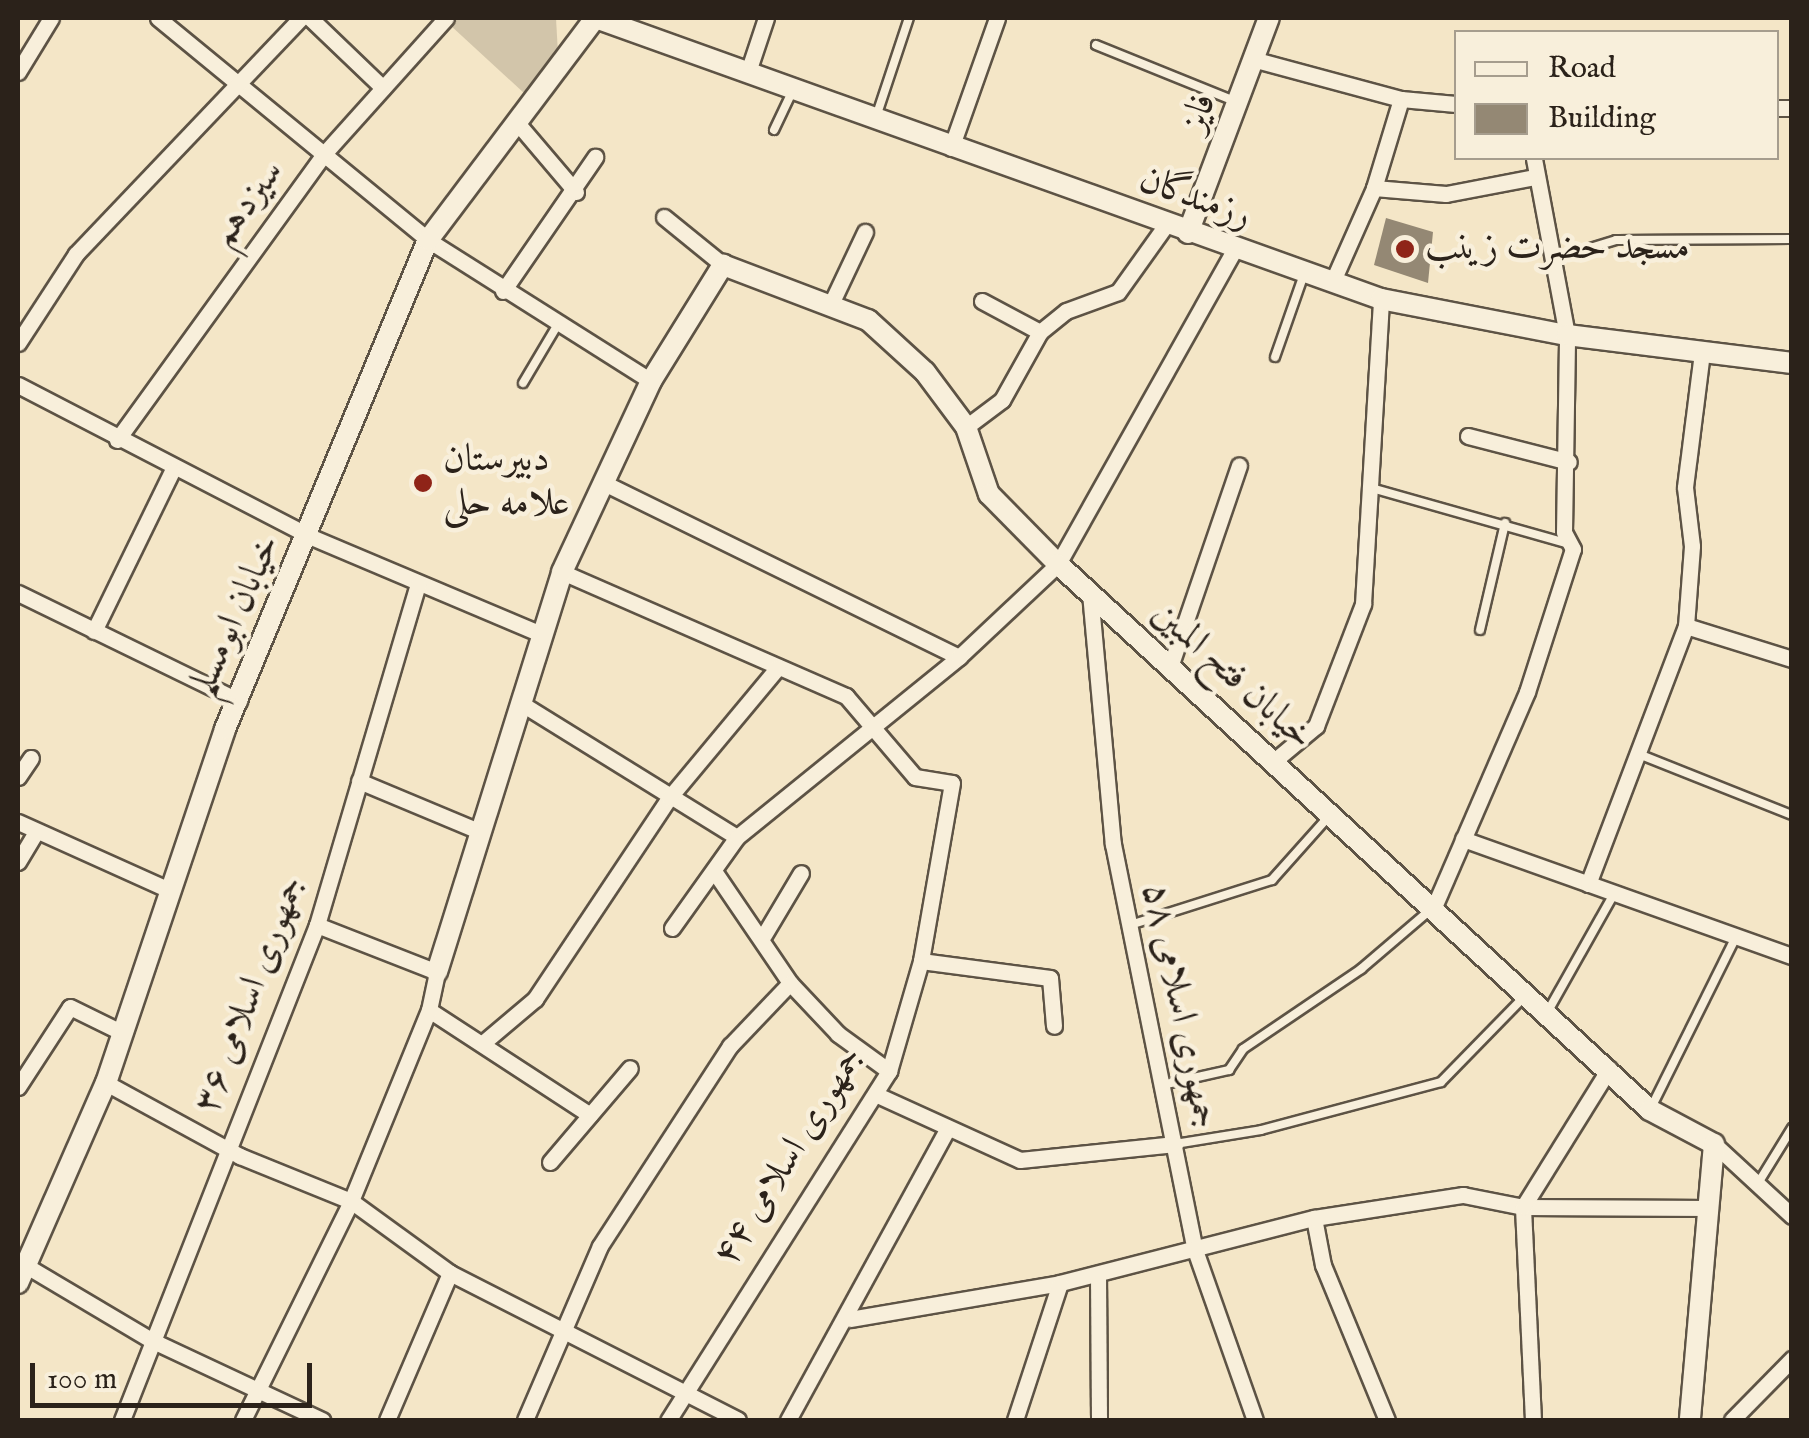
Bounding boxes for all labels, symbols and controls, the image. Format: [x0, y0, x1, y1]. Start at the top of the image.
legend [1454, 30, 1779, 160]
text: Road [1548, 50, 1616, 88]
street label: فایز [1172, 87, 1228, 139]
text: Building [1548, 100, 1656, 138]
street label: سیزدهم [201, 152, 295, 256]
street label: رزمندگان [1133, 158, 1257, 240]
place label: مسجد حضرت زینب [1425, 226, 1690, 272]
marker: مسجد حضرت زینب [1394, 238, 1416, 260]
place label: دبیرستان علامه حلی [443, 438, 570, 528]
marker: دبیرستان علامه حلی [412, 472, 434, 494]
street label: خیابان ابومسلم [180, 528, 292, 704]
street label: خیابان فتح المبین [1142, 592, 1322, 760]
street label: جمهوری اسلامی ۳۶ [185, 870, 317, 1120]
street label: جمهوری اسلامی ۵۸ [1131, 879, 1227, 1133]
street label: جمهوری اسلامی ۴۴ [704, 1039, 876, 1275]
scale bar [35, 1343, 318, 1405]
text: 100 m [47, 1361, 117, 1399]

